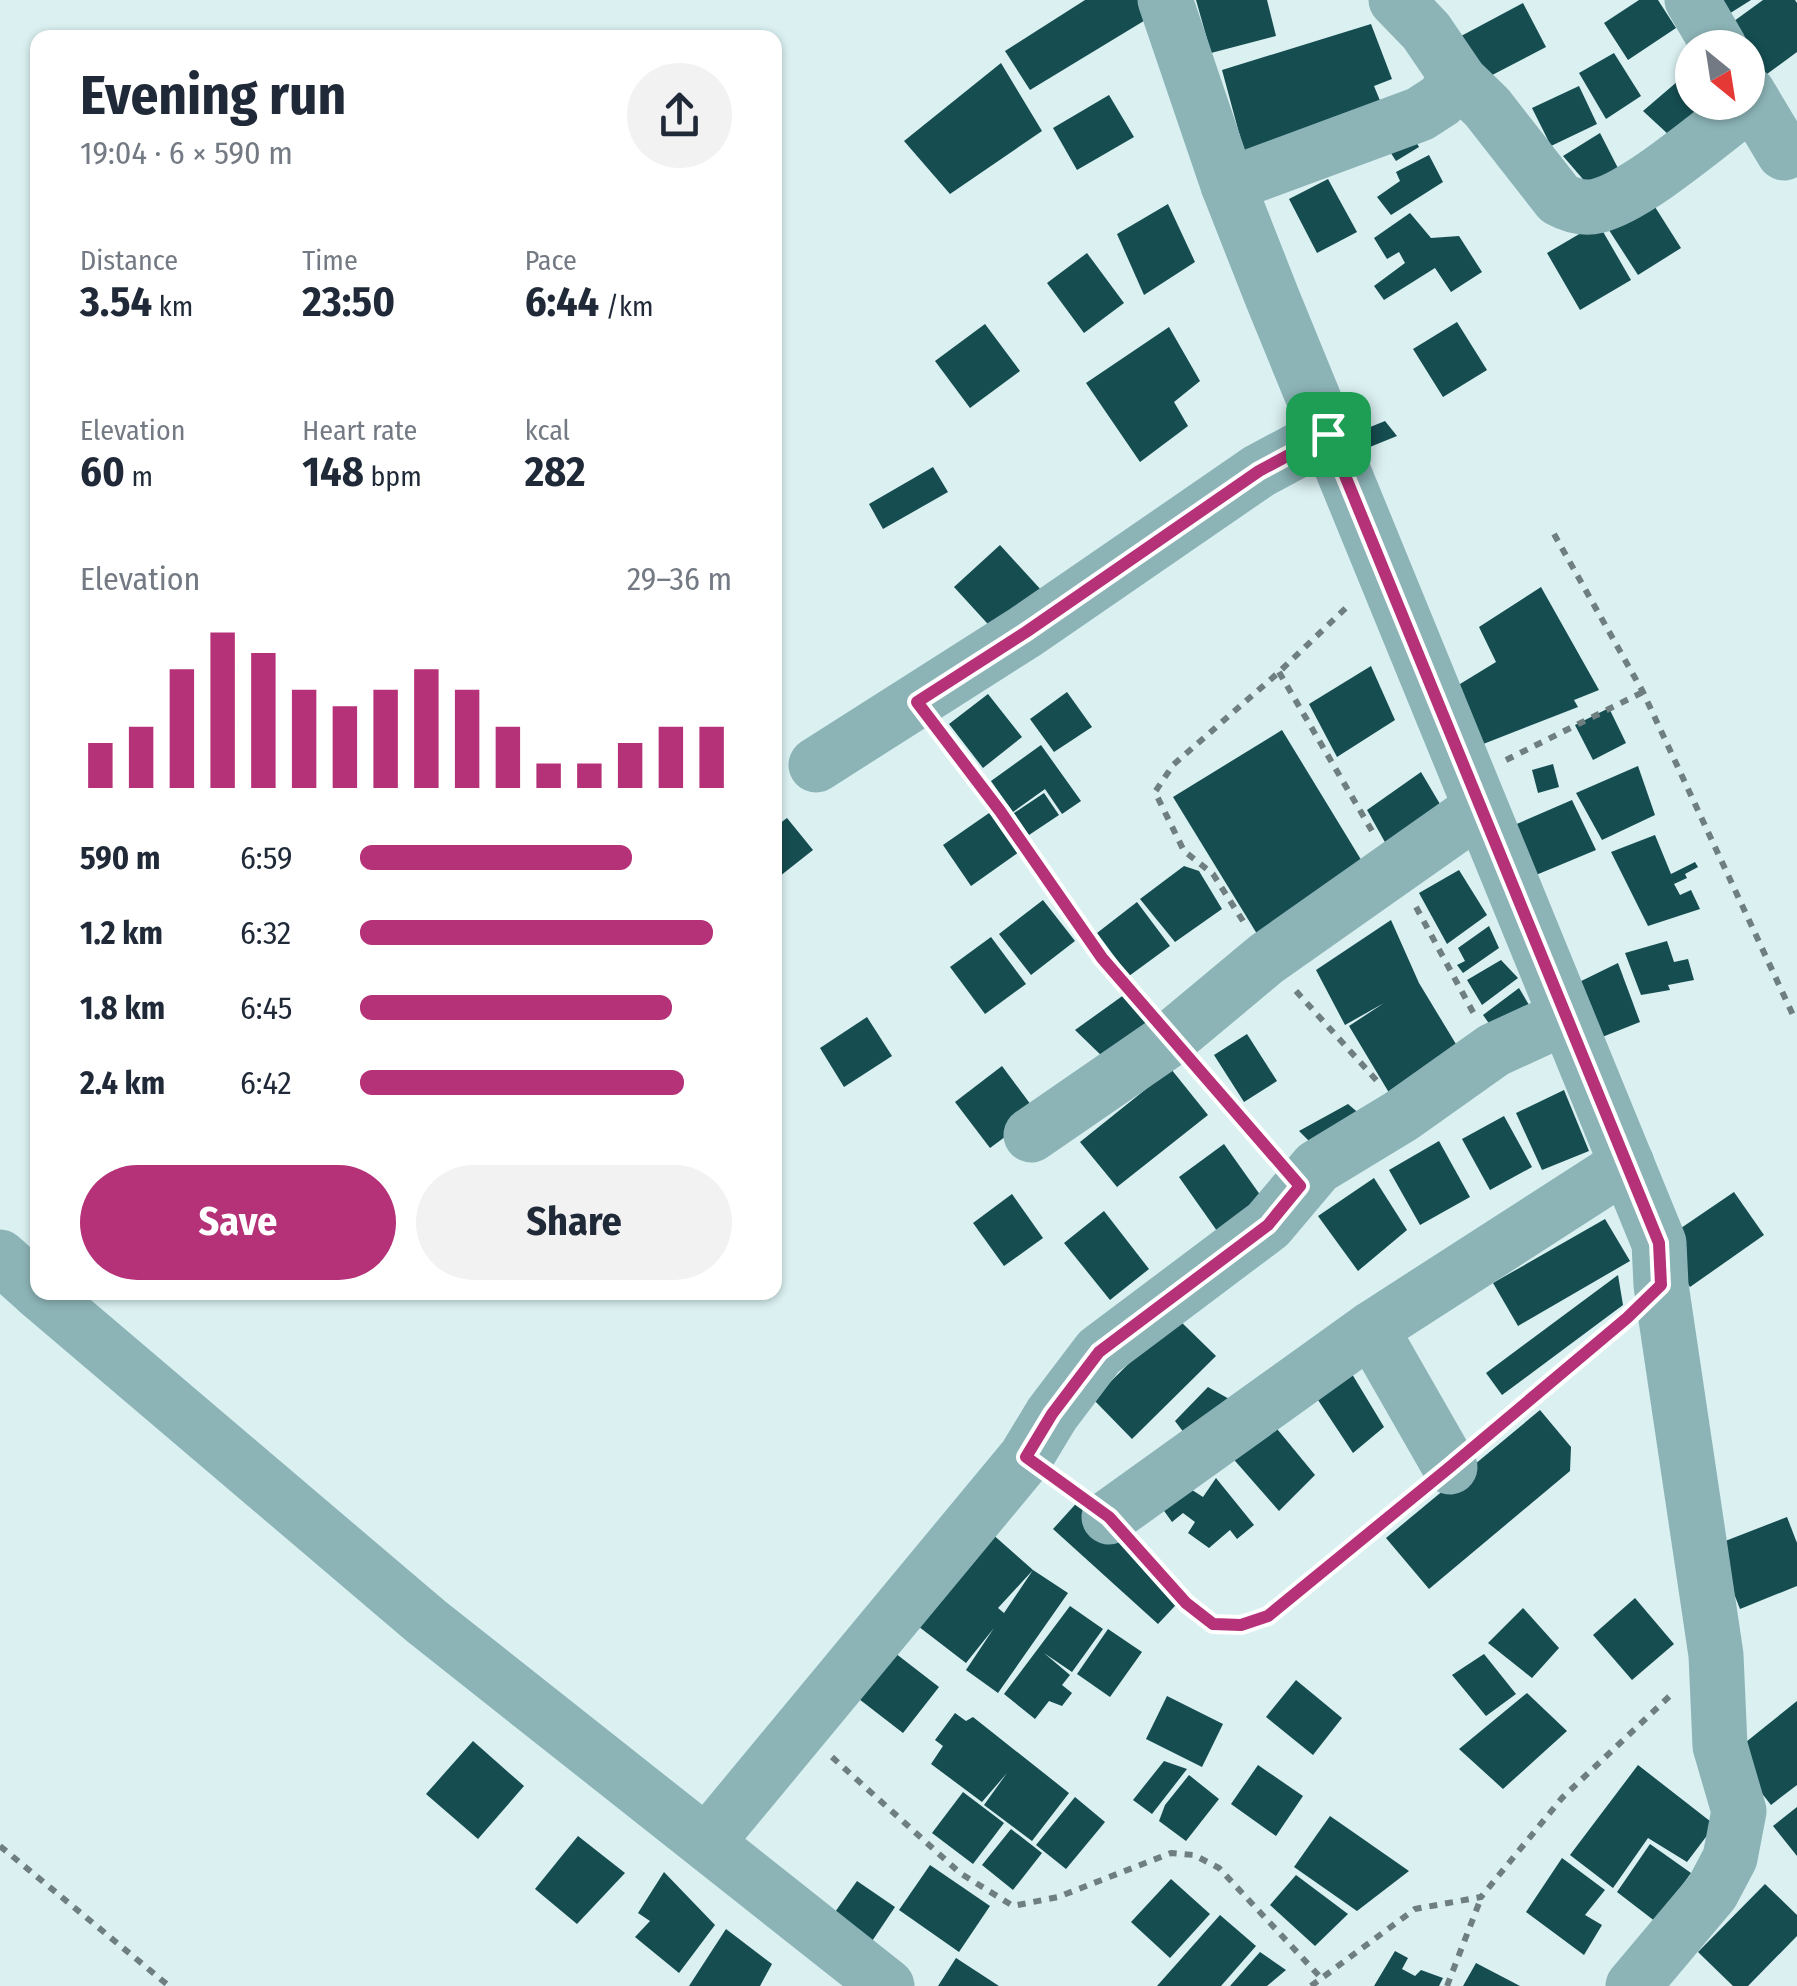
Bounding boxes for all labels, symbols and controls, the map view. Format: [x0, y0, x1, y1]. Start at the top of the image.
north arrow [1675, 30, 1765, 120]
map controls [1675, 30, 1765, 120]
text: Evening run [80, 63, 346, 129]
button: share [627, 63, 732, 168]
text: 19:04 · 6 × 590 m [80, 134, 293, 172]
text: Distance [80, 244, 178, 277]
text: Time [302, 244, 358, 277]
text: Pace [525, 244, 577, 277]
text: 3.54 [80, 277, 152, 327]
text: 23:50 [302, 277, 395, 327]
text: 6:44 [525, 277, 599, 327]
text: km [152, 290, 193, 323]
text: /km [599, 290, 653, 323]
pin [1286, 392, 1371, 477]
icon: arrive [1301, 407, 1356, 462]
text: Elevation [80, 414, 185, 447]
text: Heart rate [302, 414, 417, 447]
text: kcal [525, 414, 570, 447]
text: 60 [80, 447, 125, 497]
text: 148 [302, 447, 364, 497]
text: 282 [525, 447, 586, 497]
text: m [125, 460, 153, 493]
text: bpm [364, 460, 422, 493]
text: Elevation [80, 560, 200, 598]
text: 29–36 m [627, 560, 732, 598]
text: 590 m [80, 839, 160, 877]
text: 6:59 [240, 839, 293, 877]
text: 1.2 km [80, 914, 163, 952]
text: 6:32 [240, 914, 291, 952]
text: 1.8 km [80, 989, 165, 1027]
text: 6:45 [240, 989, 292, 1027]
text: 2.4 km [80, 1064, 165, 1102]
text: 6:42 [240, 1064, 292, 1102]
button: Save [80, 1165, 396, 1280]
button: Share [416, 1165, 732, 1280]

